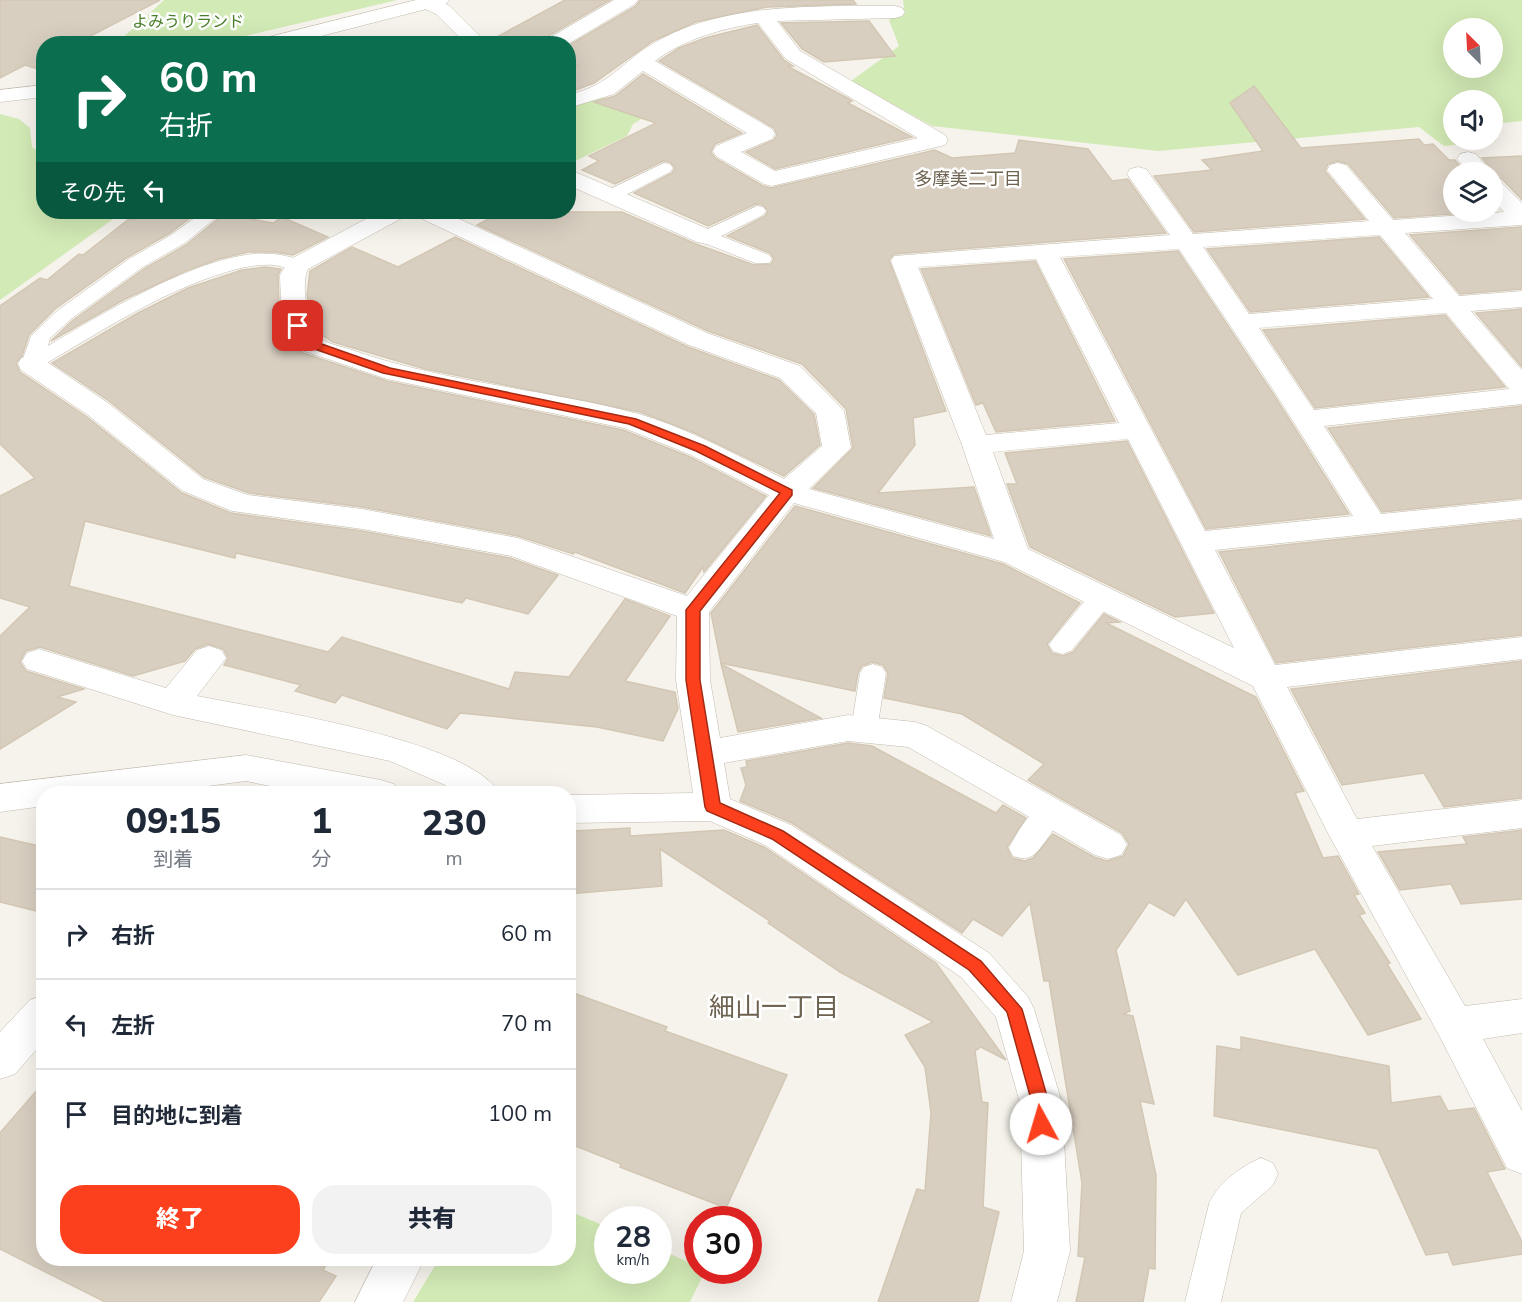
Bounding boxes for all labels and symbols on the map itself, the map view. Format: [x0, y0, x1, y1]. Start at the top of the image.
park label: よみうりランド [132, 11, 244, 33]
north arrow [1443, 18, 1503, 78]
district label: 多摩美二丁目 [914, 167, 1022, 191]
pin [272, 300, 323, 351]
district label: 細山一丁目 [709, 990, 839, 1025]
position arrow [1009, 1092, 1073, 1156]
speed limit sign: 30 [684, 1206, 762, 1284]

